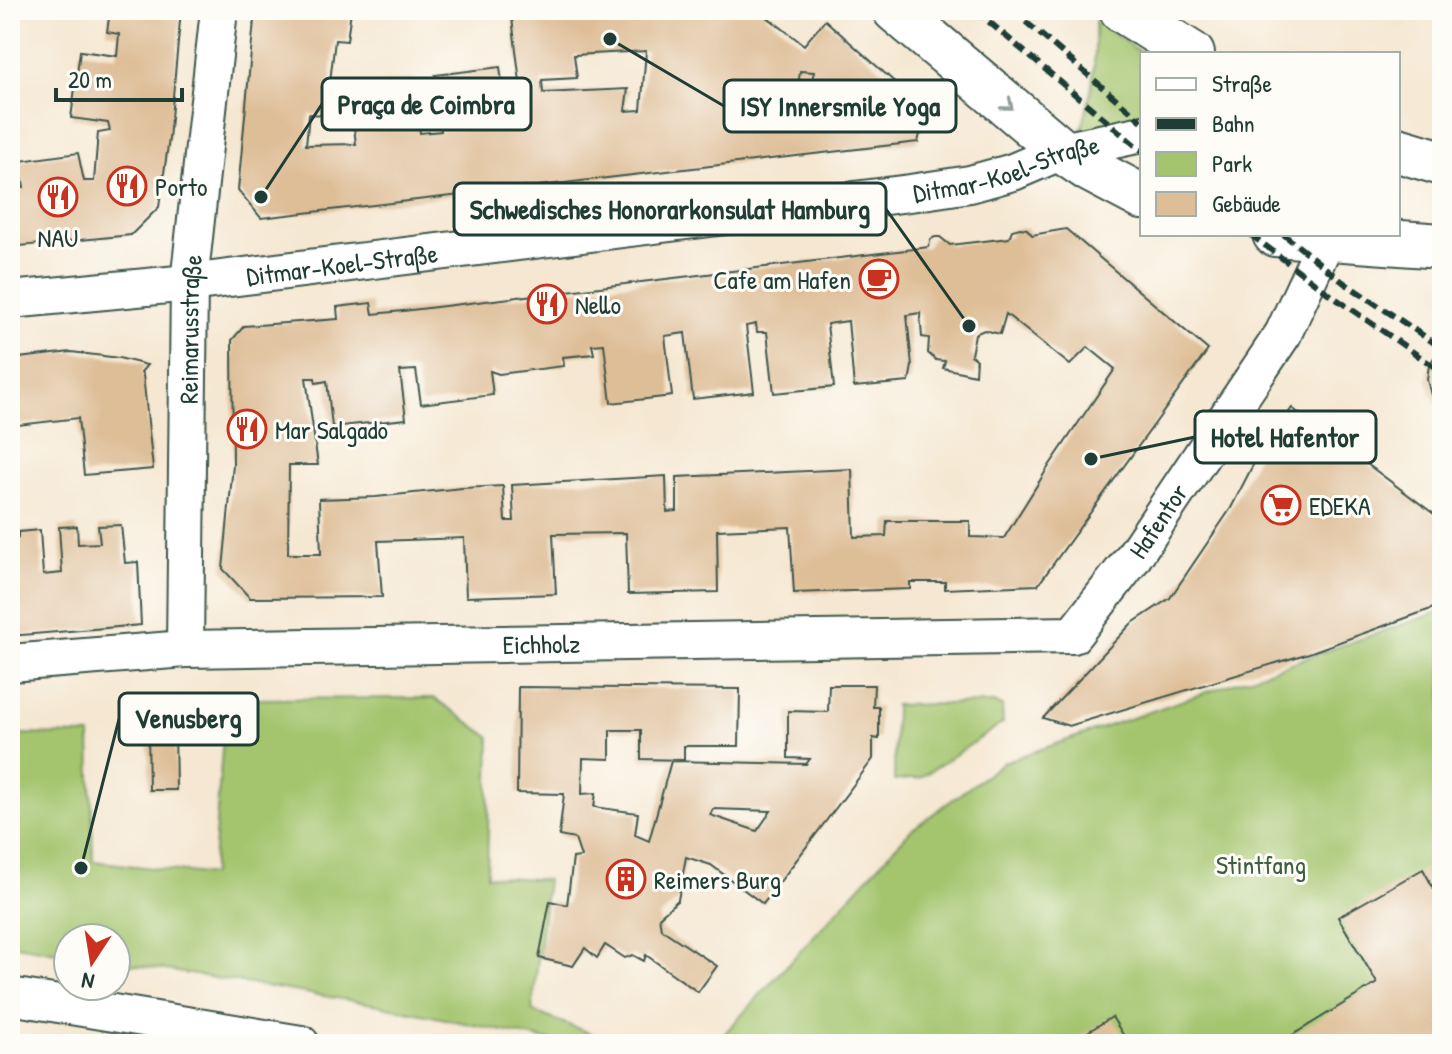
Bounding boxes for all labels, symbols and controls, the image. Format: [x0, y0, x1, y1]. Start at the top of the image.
scale bar [56, 52, 182, 102]
legend [1140, 52, 1400, 236]
text: 20 m [68, 63, 112, 95]
text: Straße [1212, 67, 1273, 99]
callout: Praça de Coimbra [322, 78, 531, 130]
callout: ISY Innersmile Yoga [724, 80, 956, 132]
text: Praça de Coimbra [337, 85, 515, 123]
text: ISY Innersmile Yoga [740, 87, 940, 126]
one-way arrow [999, 95, 1013, 110]
text: Bahn [1212, 107, 1255, 139]
street label: Ditmar-Koel-Straße [911, 126, 1102, 210]
text: Park [1212, 147, 1252, 179]
restaurant icon: Porto [106, 165, 148, 207]
place label: Porto [155, 169, 207, 204]
restaurant icon: NAU [37, 176, 79, 218]
callout: Schwedisches Honorarkonsulat Hamburg [454, 183, 886, 235]
text: Gebäude [1212, 187, 1281, 219]
text: Schwedisches Honorarkonsulat Hamburg [470, 190, 870, 229]
place label: NAU [38, 220, 78, 255]
street label: Ditmar-Koel-Straße [244, 235, 440, 293]
street label: Reimarusstraße [170, 252, 210, 404]
cafe icon: Cafe am Hafen [858, 258, 900, 300]
place label: Cafe am Hafen [713, 262, 851, 297]
restaurant icon: Nello [526, 283, 568, 325]
place label: Nello [575, 287, 621, 322]
restaurant icon: Mar Salgado [226, 408, 268, 450]
callout: Hotel Hafentor [1195, 411, 1376, 463]
place label: Mar Salgado [275, 412, 388, 447]
text: Hotel Hafentor [1211, 418, 1360, 456]
street label: Hafentor [1120, 476, 1195, 565]
supermarket icon: EDEKA [1260, 484, 1302, 526]
place label: EDEKA [1309, 488, 1371, 523]
street label: Eichholz [502, 625, 581, 661]
callout: Venusberg [119, 693, 258, 745]
text: Venusberg [134, 699, 242, 738]
park label: Stintfang [1216, 847, 1306, 882]
building icon: Reimers Burg [605, 858, 647, 900]
place label: Reimers Burg [654, 862, 781, 897]
north arrow [52, 922, 132, 1002]
text: N [79, 966, 97, 997]

